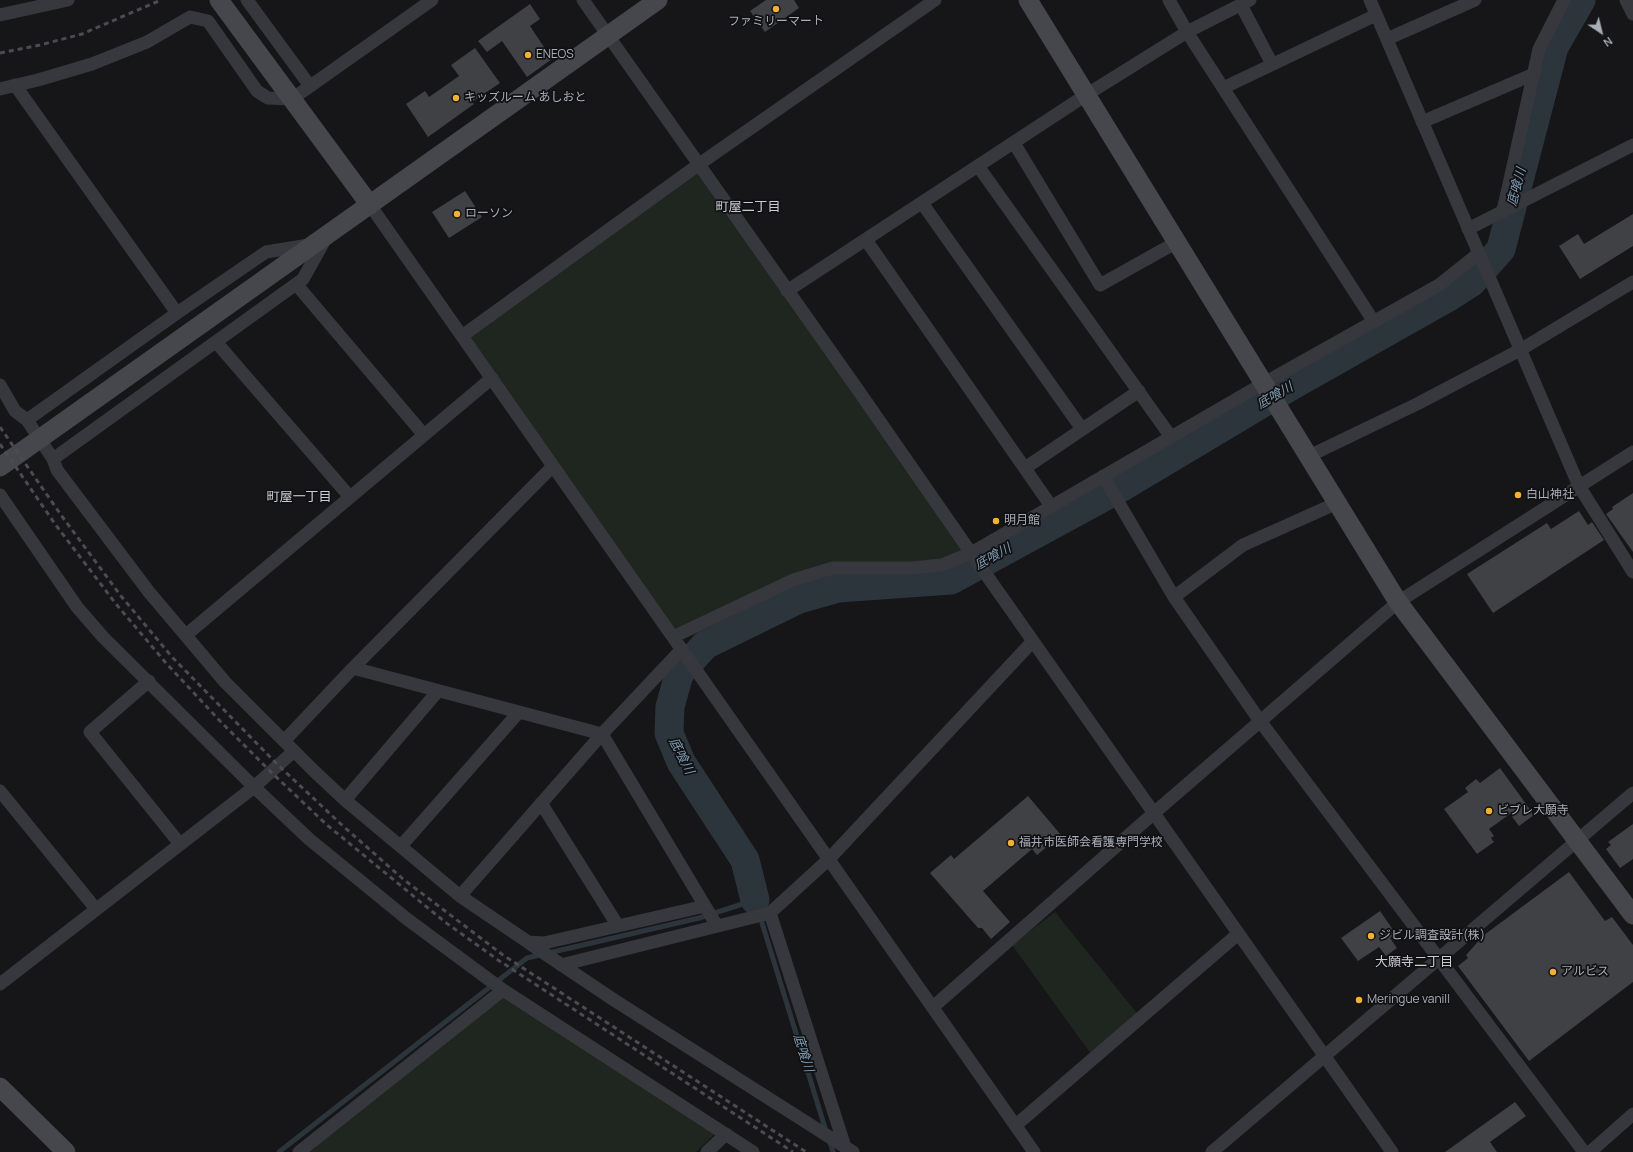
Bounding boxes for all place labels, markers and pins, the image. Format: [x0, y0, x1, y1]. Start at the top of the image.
marker: ファミリーマート [771, 4, 781, 14]
place label: ファミリーマート [728, 15, 824, 29]
place label: ENEOS [536, 48, 574, 62]
marker: ENEOS [523, 50, 533, 60]
place label: キッズルーム あしおと [464, 91, 586, 105]
marker: キッズルーム あしおと [451, 93, 461, 103]
place label: ローソン [465, 207, 513, 221]
marker: ローソン [452, 209, 462, 219]
place label: 白山神社 [1526, 488, 1574, 502]
marker: 白山神社 [1513, 490, 1523, 500]
place label: 明月館 [1004, 514, 1040, 528]
marker: 明月館 [991, 516, 1001, 526]
place label: ビブレ大願寺 [1497, 804, 1569, 818]
marker: ビブレ大願寺 [1484, 806, 1494, 816]
place label: 福井市医師会看護専門学校 [1019, 836, 1163, 850]
marker: 福井市医師会看護専門学校 [1006, 838, 1016, 848]
place label: ジビル調査設計(株) [1379, 929, 1485, 943]
marker: ジビル調査設計(株) [1366, 931, 1376, 941]
place label: アルビス [1561, 965, 1609, 979]
marker: アルビス [1548, 967, 1558, 977]
place label: Meringue vanill [1367, 993, 1450, 1007]
marker: Meringue vanill [1354, 995, 1364, 1005]

